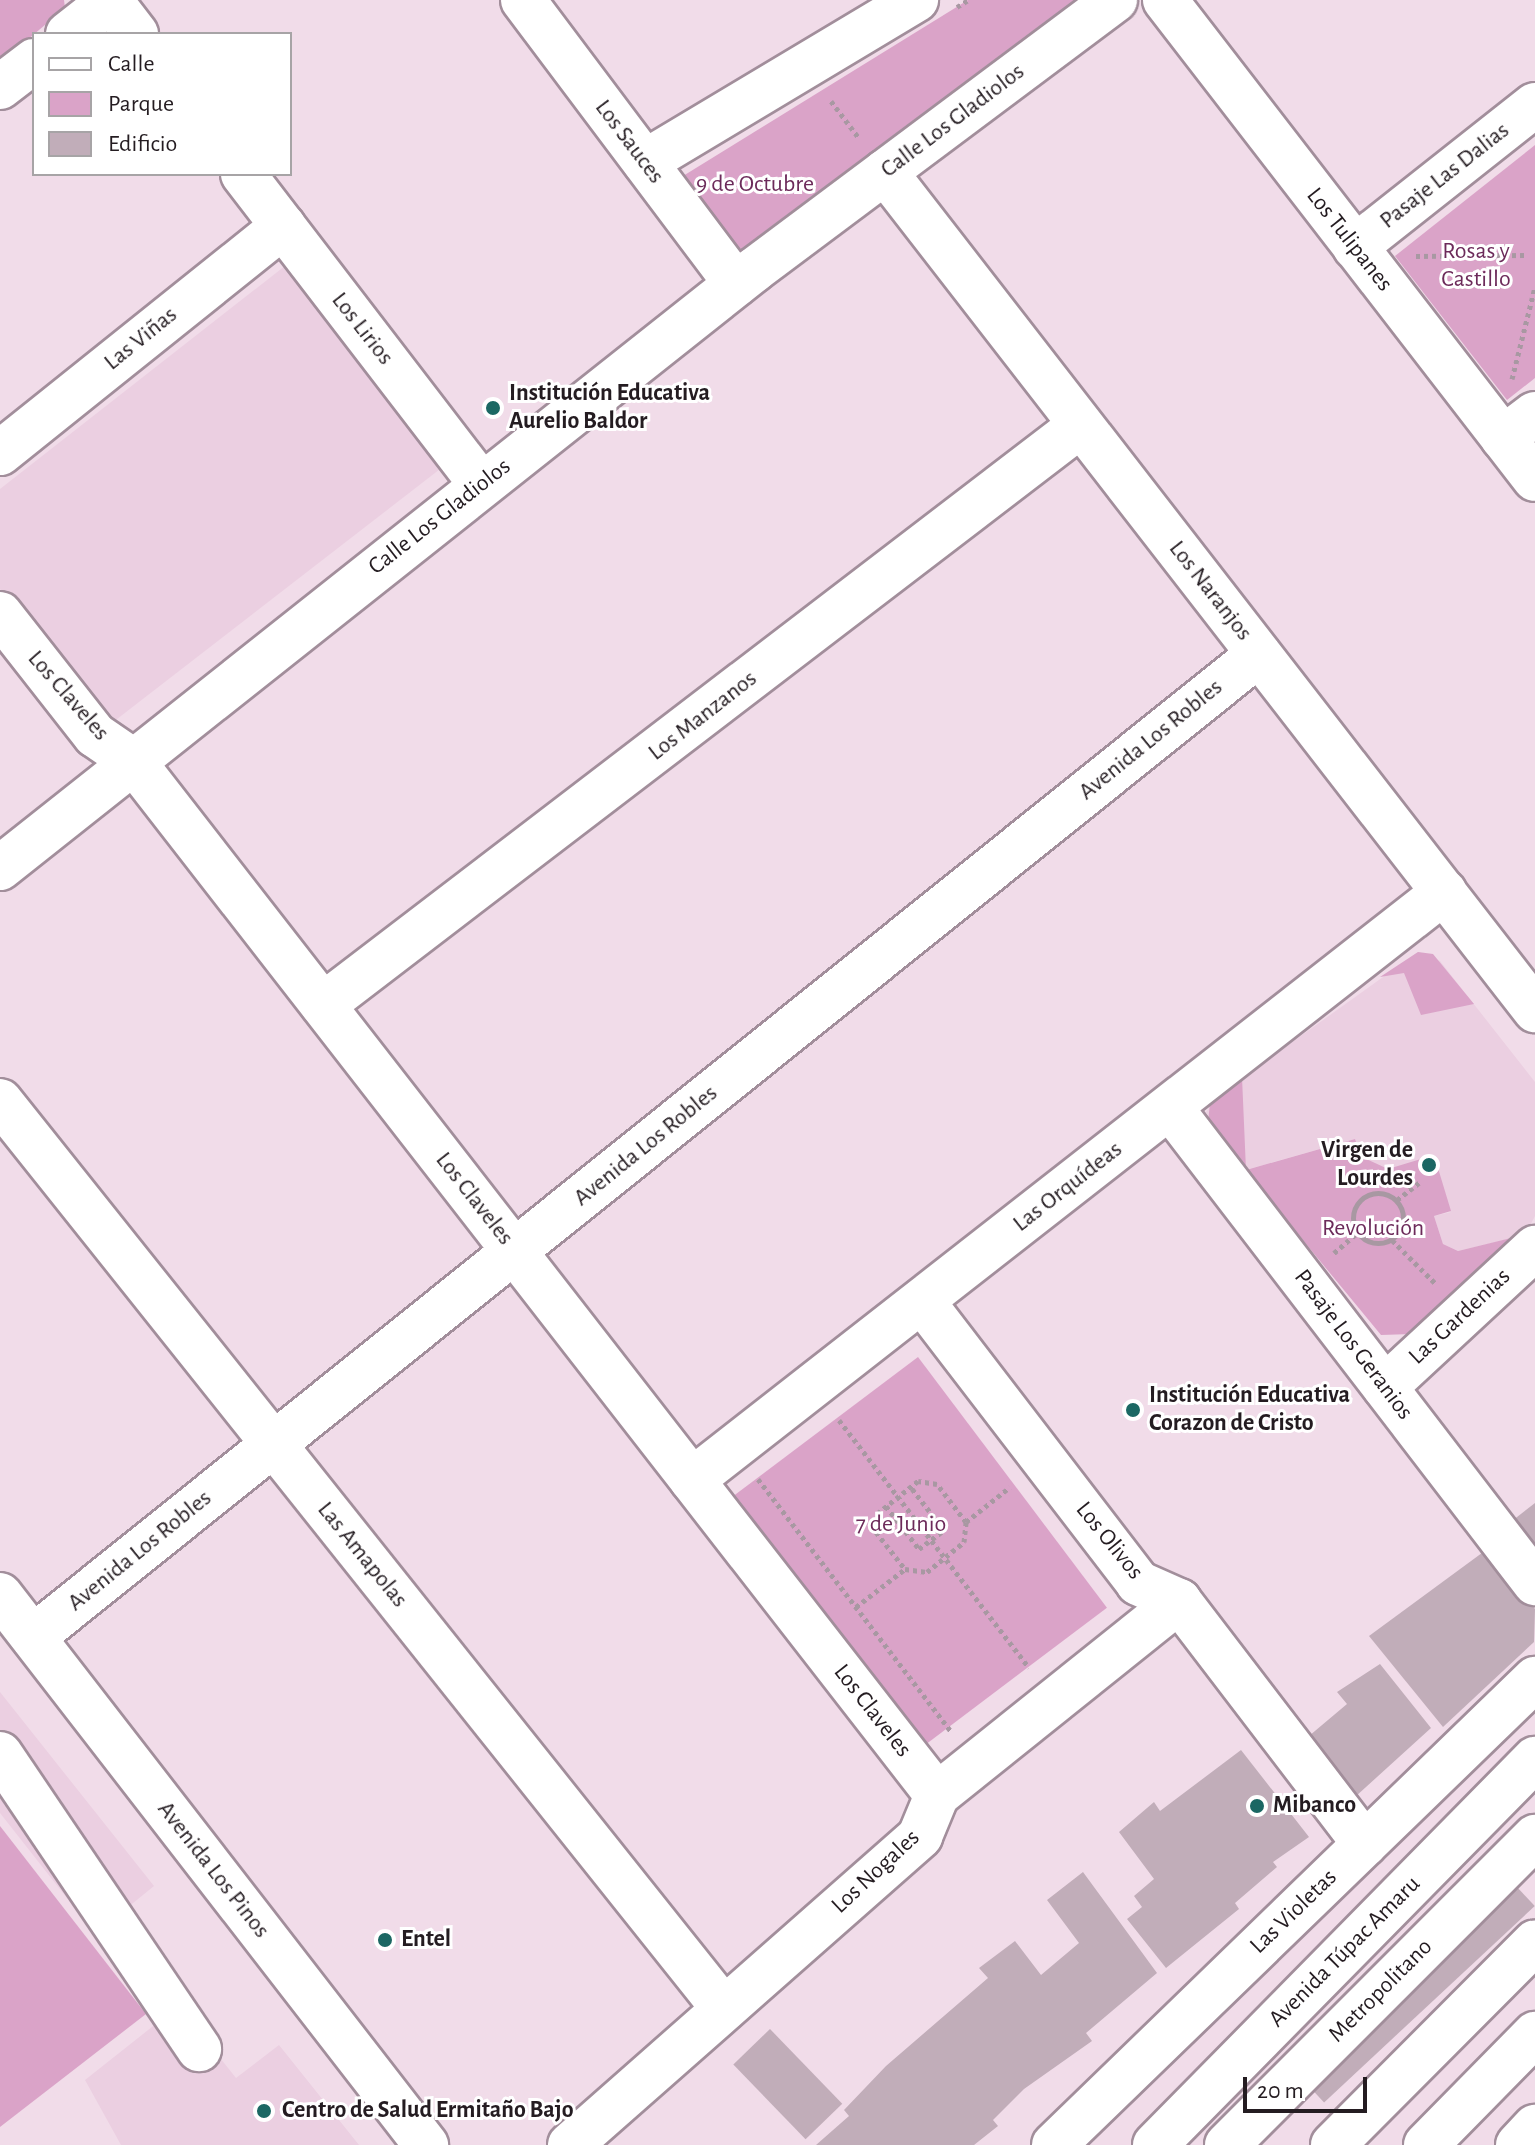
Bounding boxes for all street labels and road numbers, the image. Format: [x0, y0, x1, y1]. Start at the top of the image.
street label: Calle Los Gladiolos [875, 58, 1031, 184]
street label: Los Sauces [588, 94, 670, 190]
street label: Pasaje Las Dalias [1374, 116, 1516, 236]
street label: Los Tulipanes [1300, 182, 1398, 298]
street label: Los Lirios [325, 287, 399, 371]
street label: Las Viñas [99, 301, 183, 377]
street label: Calle Los Gladiolos [363, 453, 517, 581]
street label: Los Naranjos [1162, 535, 1258, 647]
street label: Los Claveles [21, 645, 115, 747]
street label: Los Manzanos [643, 665, 763, 767]
street label: Avenida Los Robles [1073, 673, 1229, 807]
street label: Avenida Los Robles [568, 1079, 724, 1213]
street label: Las Orquídeas [1008, 1135, 1128, 1239]
street label: Los Claveles [429, 1147, 519, 1251]
street label: Las Gardenias [1403, 1263, 1517, 1371]
street label: Pasaje Los Geranios [1287, 1264, 1419, 1426]
street label: Avenida Los Robles [62, 1484, 218, 1618]
street label: Las Amapolas [311, 1496, 413, 1614]
street label: Los Olivos [1069, 1496, 1149, 1586]
street label: Los Claveles [827, 1659, 917, 1763]
street label: Avenida Los Pinos [151, 1796, 275, 1944]
street label: Los Nogales [826, 1824, 926, 1920]
street label: Las Violetas [1245, 1864, 1343, 1960]
street label: Avenida Túpac Amaru [1263, 1870, 1427, 2034]
street label: Metropolitano [1323, 1933, 1439, 2049]

